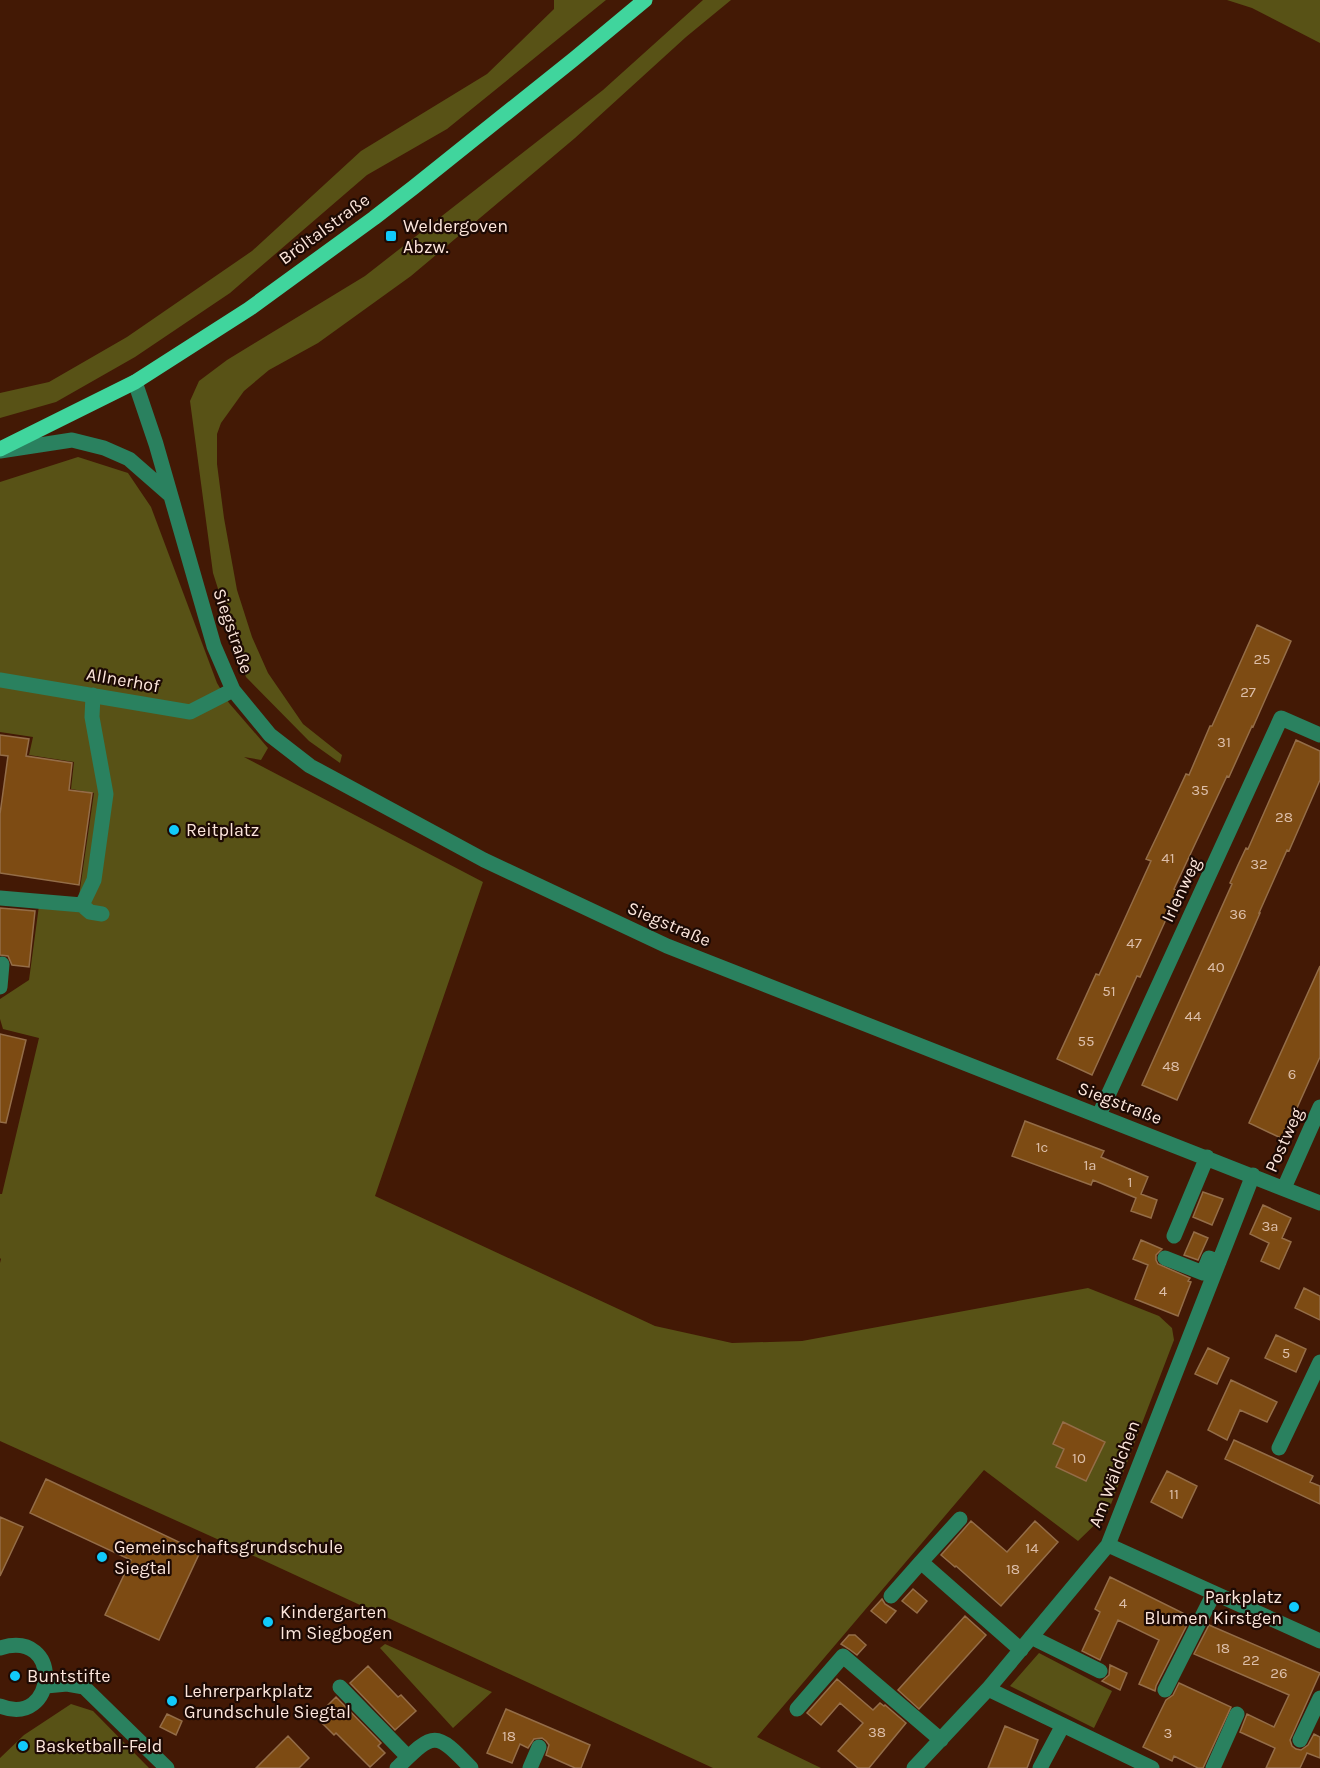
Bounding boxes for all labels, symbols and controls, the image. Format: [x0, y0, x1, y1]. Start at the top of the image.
street label: Bröltalstraße [274, 189, 374, 269]
place label: Weldergoven Abzw. [403, 215, 508, 258]
marker: Weldergoven Abzw. [384, 229, 398, 243]
street label: Siegstraße [208, 586, 258, 676]
house number: 25 [1253, 650, 1271, 668]
street label: Allnerhof [85, 663, 162, 697]
house number: 27 [1240, 683, 1256, 701]
house number: 31 [1217, 733, 1231, 751]
house number: 35 [1191, 781, 1209, 799]
house number: 28 [1275, 808, 1293, 826]
place label: Reitplatz [186, 819, 259, 841]
marker: Reitplatz [167, 823, 181, 837]
house number: 41 [1161, 849, 1175, 867]
street label: Irlenweg [1156, 854, 1206, 926]
house number: 32 [1250, 855, 1268, 873]
street label: Siegstraße [624, 897, 714, 951]
house number: 36 [1229, 905, 1247, 923]
house number: 47 [1126, 934, 1142, 952]
house number: 40 [1207, 958, 1225, 976]
house number: 51 [1102, 982, 1116, 1000]
house number: 44 [1185, 1007, 1202, 1025]
house number: 55 [1078, 1032, 1094, 1050]
house number: 48 [1162, 1057, 1180, 1075]
house number: 6 [1288, 1065, 1296, 1083]
street label: Siegstraße [1075, 1077, 1165, 1129]
street label: Postweg [1260, 1104, 1308, 1176]
house number: 1c [1036, 1138, 1048, 1156]
house number: 1a [1083, 1156, 1097, 1174]
house number: 1 [1128, 1173, 1132, 1191]
house number: 3a [1261, 1217, 1279, 1235]
house number: 4 [1159, 1282, 1168, 1300]
house number: 5 [1282, 1344, 1290, 1362]
street label: Am Wäldchen [1084, 1417, 1144, 1531]
house number: 10 [1072, 1449, 1086, 1467]
house number: 11 [1169, 1485, 1179, 1503]
place label: Gemeinschaftsgrundschule Siegtal [114, 1536, 343, 1579]
house number: 14 [1025, 1539, 1039, 1557]
marker: Gemeinschaftsgrundschule Siegtal [95, 1550, 109, 1564]
house number: 18 [1006, 1560, 1020, 1578]
place label: Parkplatz Blumen Kirstgen [1144, 1586, 1282, 1629]
house number: 4 [1119, 1594, 1128, 1612]
marker: Parkplatz Blumen Kirstgen [1287, 1600, 1301, 1614]
place label: Kindergarten Im Siegbogen [280, 1601, 393, 1644]
marker: Kindergarten Im Siegbogen [261, 1615, 275, 1629]
house number: 18 [1216, 1639, 1230, 1657]
house number: 22 [1242, 1651, 1260, 1669]
house number: 26 [1270, 1664, 1288, 1682]
place label: Buntstifte [27, 1665, 111, 1687]
marker: Buntstifte [8, 1669, 22, 1683]
place label: Lehrerparkplatz Grundschule Siegtal [184, 1680, 351, 1723]
marker: Lehrerparkplatz Grundschule Siegtal [165, 1694, 179, 1708]
house number: 38 [868, 1723, 886, 1741]
house number: 3 [1164, 1724, 1172, 1742]
house number: 18 [502, 1727, 516, 1745]
place label: Basketball-Feld [35, 1735, 163, 1757]
marker: Basketball-Feld [16, 1739, 30, 1753]

